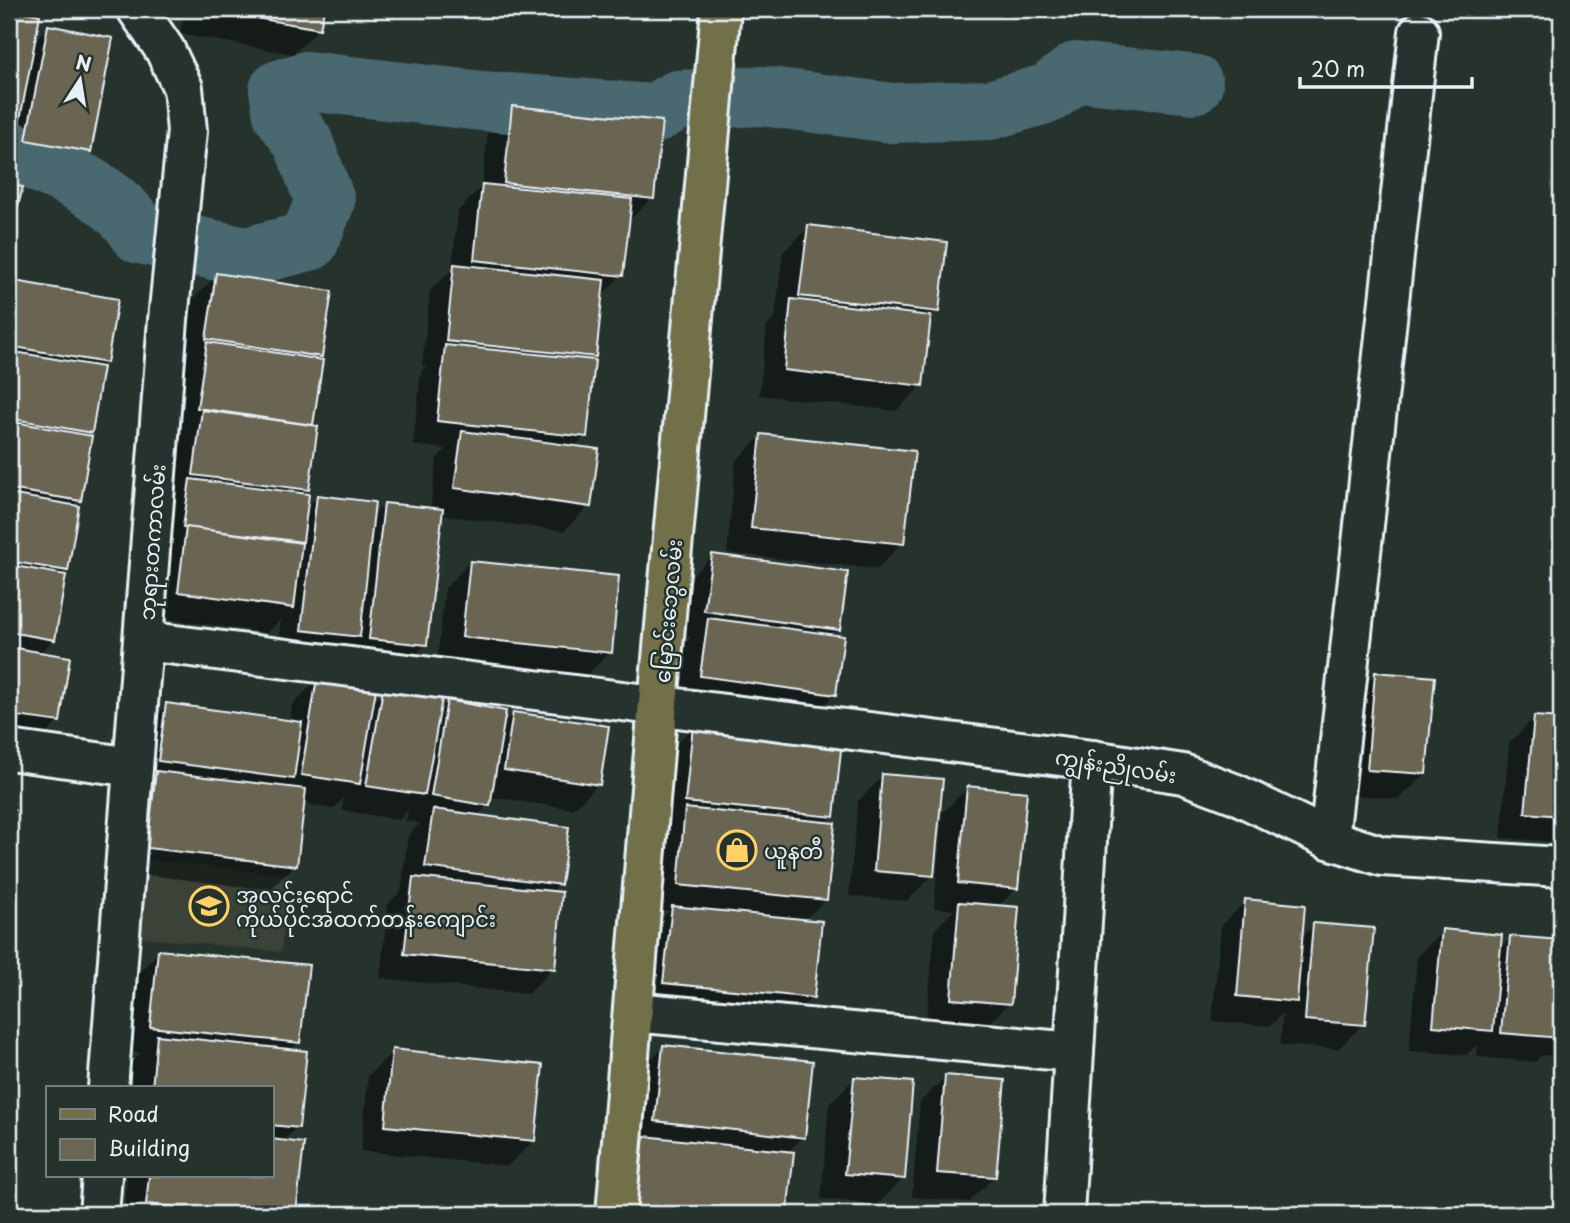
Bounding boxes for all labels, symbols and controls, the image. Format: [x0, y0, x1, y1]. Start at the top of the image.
north arrow [46, 46, 116, 116]
scale bar [1300, 46, 1472, 90]
text: N [73, 47, 94, 78]
text: 20 m [1311, 52, 1365, 84]
street label: ဘုရားတကာလမ်း [130, 463, 175, 622]
street label: မြောင်းဘွေလမ်း [645, 538, 692, 684]
street label: ကျွန်းညိုလမ်း [1052, 740, 1179, 795]
shop icon: ယူနတီ [716, 829, 758, 871]
place label: ယူနတီ [764, 834, 823, 869]
place label: အလင်းရောင် ကိုယ်ပိုင်အထက်တန်းကျောင်း [236, 878, 496, 938]
school or university icon: အလင်းရောင် ကိုယ်ပိုင်အထက်တန်းကျောင်း [188, 885, 230, 927]
legend [46, 1086, 273, 1178]
text: Road [108, 1097, 159, 1129]
text: Building [108, 1131, 190, 1163]

